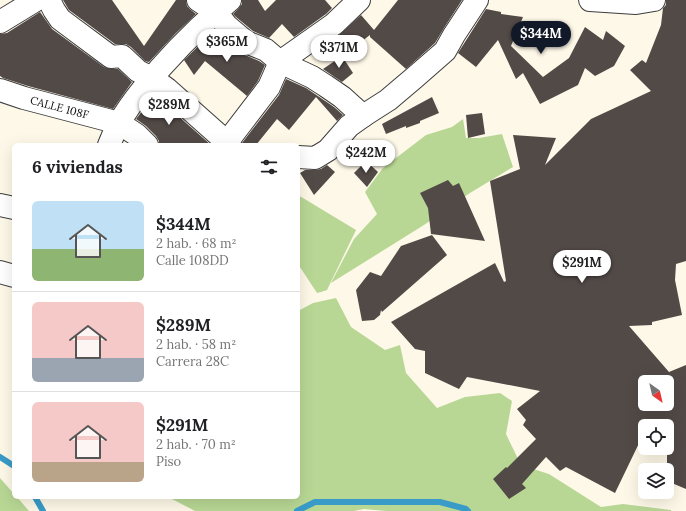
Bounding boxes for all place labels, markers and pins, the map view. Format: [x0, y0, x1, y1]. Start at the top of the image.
pin: $344M [513, 21, 569, 55]
pin: $365M [199, 29, 255, 63]
pin: $371M [311, 35, 367, 69]
pin: $289M [141, 92, 197, 126]
pin: $242M [338, 140, 394, 174]
pin: $291M [554, 250, 610, 284]

